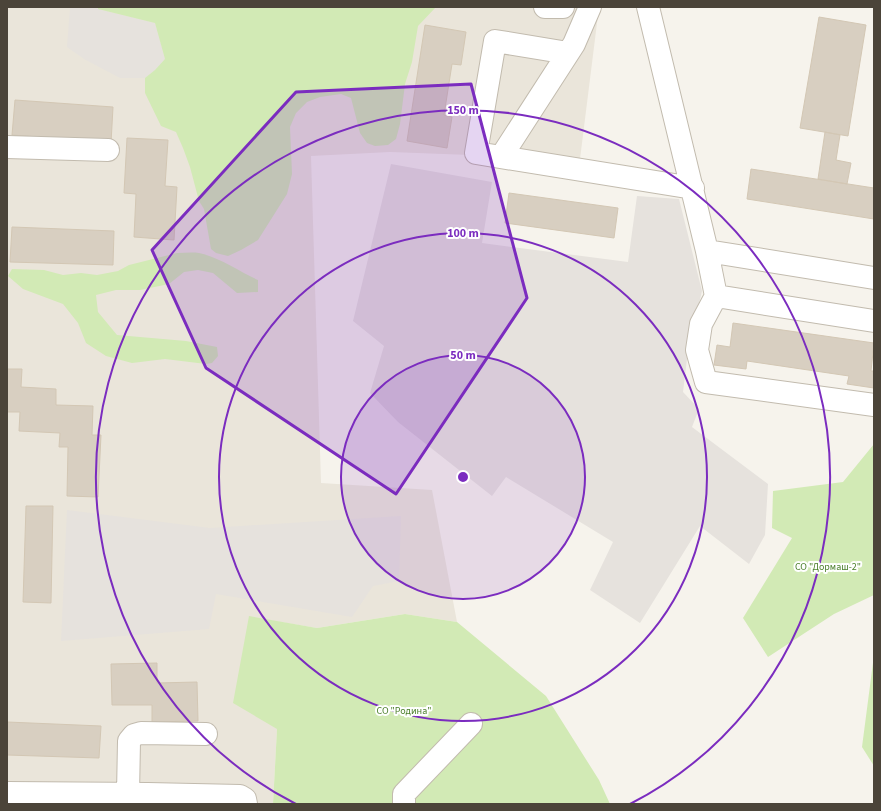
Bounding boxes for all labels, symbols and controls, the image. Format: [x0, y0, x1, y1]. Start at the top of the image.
text: 150 m [447, 102, 479, 119]
text: 100 m [447, 225, 479, 242]
text: 50 m [450, 347, 476, 364]
centre of rings [456, 470, 470, 484]
park label: СО "Дормаш-2" [795, 560, 861, 574]
park label: СО "Родина" [376, 704, 432, 718]

